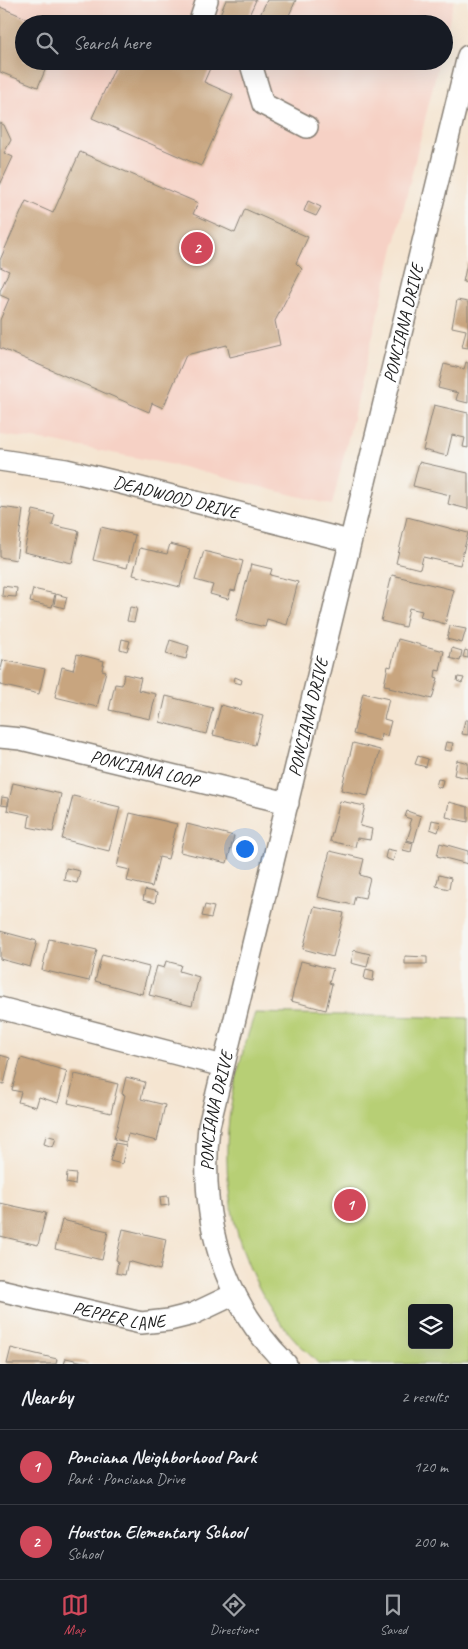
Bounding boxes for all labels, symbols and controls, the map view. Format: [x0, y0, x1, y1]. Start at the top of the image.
search box [15, 15, 453, 70]
icon: search [33, 29, 61, 57]
text: Search here [73, 31, 150, 55]
pin: 2 [181, 229, 213, 267]
street label: PONCIANA DRIVE [378, 260, 429, 385]
street label: DEADWOOD DRIVE [111, 471, 243, 524]
street label: PONCIANA DRIVE [283, 654, 333, 779]
street label: PONCIANA LOOP [88, 745, 203, 793]
your location [232, 836, 258, 862]
street label: PONCIANA DRIVE [196, 1047, 238, 1171]
pin: 1 [334, 1186, 366, 1224]
street label: PEPPER LANE [71, 1296, 169, 1334]
map controls [408, 1304, 453, 1349]
button: layers [408, 1304, 453, 1349]
text: Nearby [20, 1384, 73, 1410]
text: 2 results [401, 1387, 448, 1407]
text: Ponciana Neighborhood Park [67, 1445, 256, 1469]
text: 1 [32, 1457, 40, 1477]
text: 120 m [414, 1457, 448, 1477]
text: Park · Ponciana Drive [67, 1469, 185, 1489]
text: Houston Elementary School [67, 1520, 246, 1544]
text: 2 [32, 1532, 40, 1552]
text: 200 m [414, 1532, 448, 1552]
text: School [67, 1544, 101, 1564]
tab: Map [61, 1591, 89, 1638]
tab: Directions [210, 1591, 258, 1638]
tab: Saved [379, 1591, 407, 1638]

